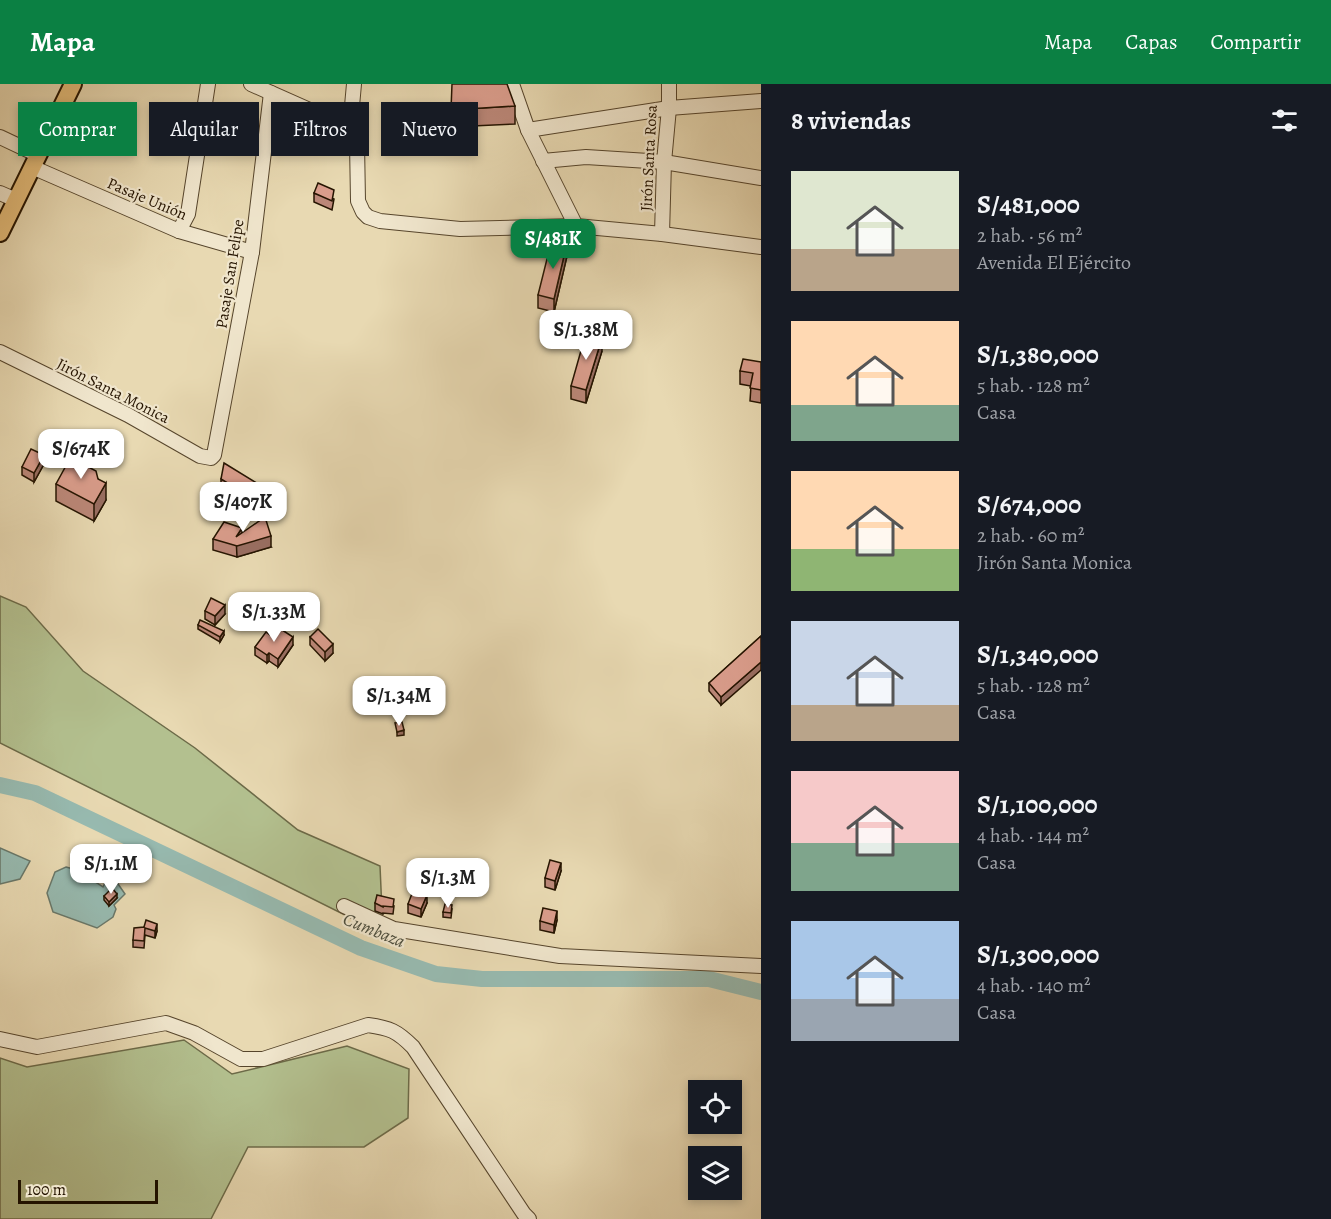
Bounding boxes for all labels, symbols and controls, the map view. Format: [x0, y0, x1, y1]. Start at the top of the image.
text: Mapa [30, 23, 95, 61]
text: Mapa [1044, 28, 1092, 56]
text: Capas [1125, 28, 1178, 56]
text: Compartir [1211, 28, 1301, 56]
chip: Comprar [18, 102, 137, 156]
chip: Alquilar [149, 102, 259, 156]
chip: Filtros [271, 102, 369, 156]
chip: Nuevo [381, 102, 478, 156]
text: 8 viviendas [791, 103, 911, 138]
street label: Jirón Santa Rosa [635, 104, 663, 212]
icon: filters [1268, 104, 1301, 137]
street label: Pasaje Unión [104, 172, 191, 226]
text: S/481,000 [977, 187, 1080, 222]
icon: home [839, 195, 911, 267]
street label: Pasaje San Felipe [210, 218, 250, 330]
pin: S/481K [504, 219, 602, 270]
text: 2 hab. · 56 m² [977, 222, 1082, 249]
text: S/481K [525, 225, 581, 252]
text: Avenida El Ejército [977, 249, 1131, 276]
pin: S/1.38M [531, 310, 641, 361]
text: S/1.38M [553, 316, 619, 343]
text: S/1,380,000 [977, 337, 1099, 372]
icon: home [839, 345, 911, 417]
street label: Jirón Santa Monica [53, 353, 174, 429]
text: 5 hab. · 128 m² [977, 372, 1090, 399]
text: Casa [977, 399, 1016, 426]
pin: S/674K [32, 429, 130, 480]
text: S/674K [52, 435, 110, 462]
pin: S/407K [194, 482, 292, 533]
text: S/674,000 [977, 487, 1081, 522]
text: S/407K [214, 488, 272, 515]
icon: home [839, 495, 911, 567]
text: 2 hab. · 60 m² [977, 522, 1084, 549]
text: Jirón Santa Monica [977, 549, 1132, 576]
pin: S/1.33M [219, 592, 329, 643]
text: S/1.33M [242, 598, 306, 625]
text: S/1,340,000 [977, 637, 1099, 672]
icon: home [839, 645, 911, 717]
text: 5 hab. · 128 m² [977, 672, 1090, 699]
pin: S/1.34M [344, 676, 454, 727]
text: S/1.34M [367, 682, 431, 709]
text: Casa [977, 699, 1016, 726]
text: S/1,100,000 [977, 787, 1098, 822]
icon: home [839, 795, 911, 867]
text: 4 hab. · 144 m² [977, 822, 1089, 849]
pin: S/1.1M [62, 844, 160, 895]
text: Casa [977, 849, 1016, 876]
text: S/1.1M [84, 850, 138, 877]
pin: S/1.3M [399, 858, 497, 909]
text: S/1.3M [420, 864, 476, 891]
water label: Cumbaza [339, 907, 409, 953]
text: S/1,300,000 [977, 937, 1099, 972]
icon: home [839, 945, 911, 1017]
text: 4 hab. · 140 m² [977, 972, 1091, 999]
text: Casa [977, 999, 1016, 1026]
map controls [688, 1080, 742, 1200]
button: locate [688, 1080, 742, 1134]
button: layers [688, 1146, 742, 1200]
scale bar [18, 1177, 158, 1204]
text: 100 m [27, 1179, 66, 1201]

